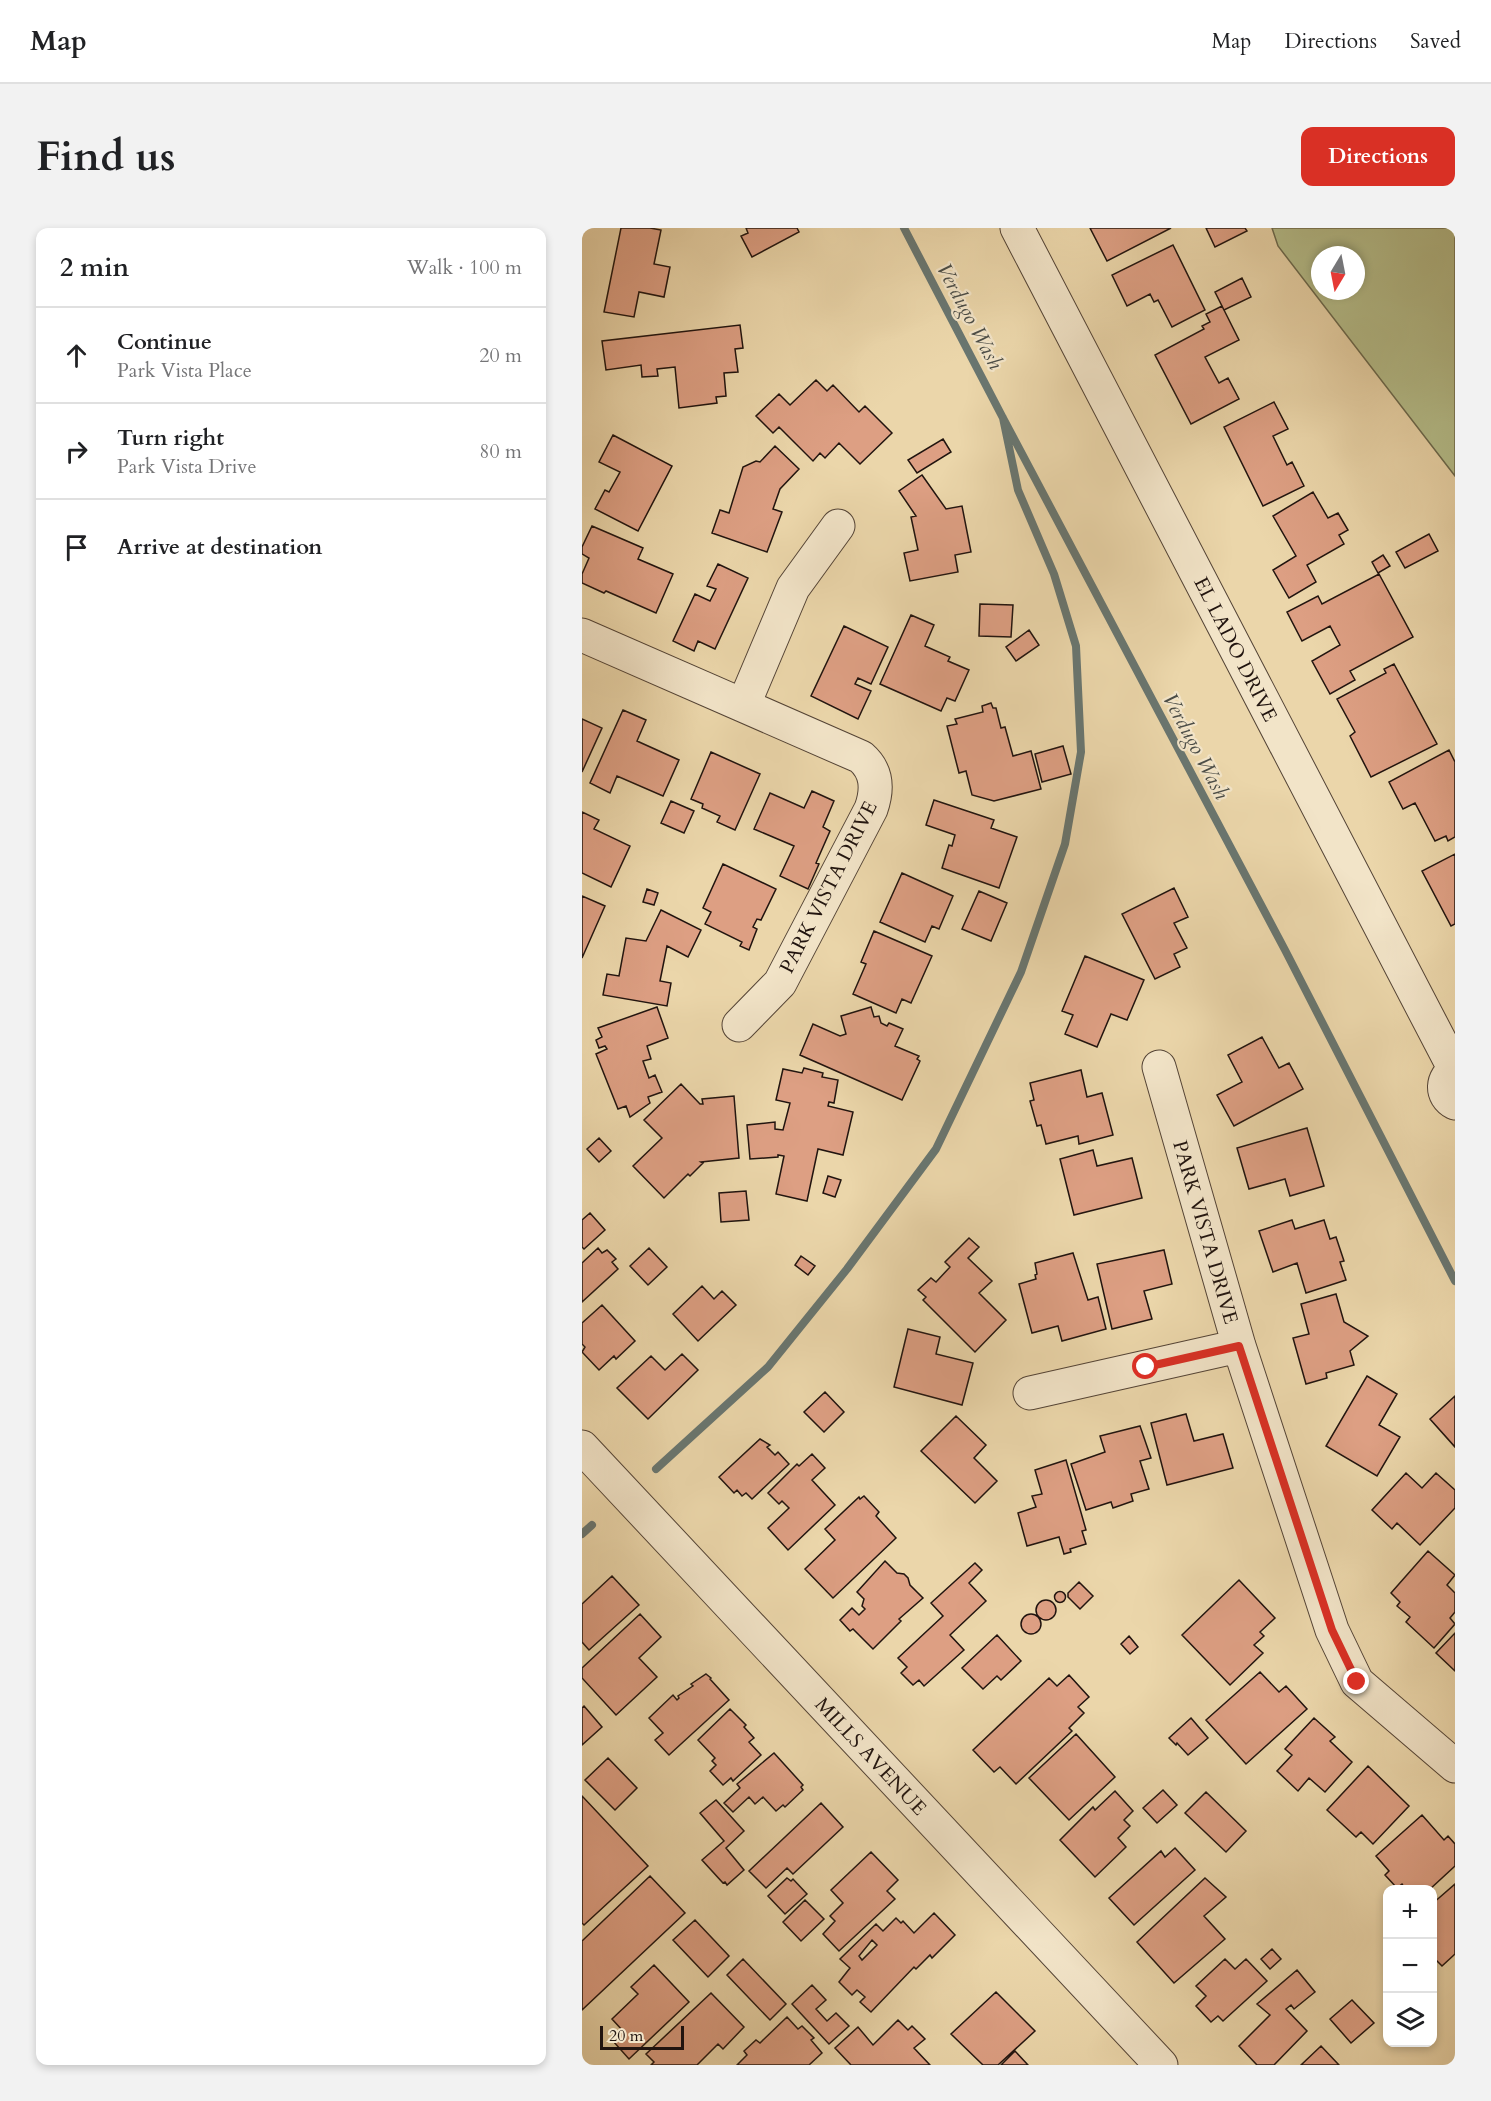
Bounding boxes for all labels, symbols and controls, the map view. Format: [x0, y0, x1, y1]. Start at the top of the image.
text: Map [30, 22, 87, 60]
text: Map [1211, 27, 1251, 56]
text: Directions [1284, 27, 1377, 56]
text: Saved [1410, 27, 1461, 56]
button: Directions [1301, 127, 1455, 186]
text: Find us [36, 128, 176, 185]
north arrow [1311, 246, 1365, 300]
text: 2 min [60, 250, 129, 285]
text: Walk · 100 m [407, 254, 522, 281]
water label: Verdugo Wash [929, 258, 1010, 375]
text: Continue [117, 327, 212, 357]
icon: ahead [60, 339, 93, 372]
text: 20 m [479, 342, 522, 369]
text: Park Vista Place [117, 357, 252, 384]
text: Turn right [117, 423, 224, 453]
icon: right [60, 435, 93, 468]
text: 80 m [479, 438, 522, 465]
text: Park Vista Drive [117, 453, 257, 480]
icon: arrive [60, 531, 93, 564]
text: Arrive at destination [117, 532, 322, 562]
street label: EL LADO DRIVE [1187, 572, 1284, 726]
water label: Verdugo Wash [1155, 688, 1236, 805]
street label: PARK VISTA DRIVE [773, 796, 884, 978]
street label: PARK VISTA DRIVE [1166, 1137, 1245, 1327]
route start [1132, 1353, 1158, 1379]
route end [1343, 1668, 1369, 1694]
street label: MILLS AVENUE [809, 1691, 932, 1821]
map controls [1383, 1885, 1437, 2047]
button: + [1383, 1885, 1437, 1939]
button: − [1383, 1939, 1437, 1993]
button: layers [1383, 1993, 1437, 2047]
scale bar [600, 2023, 684, 2050]
text: 20 m [609, 2025, 643, 2047]

